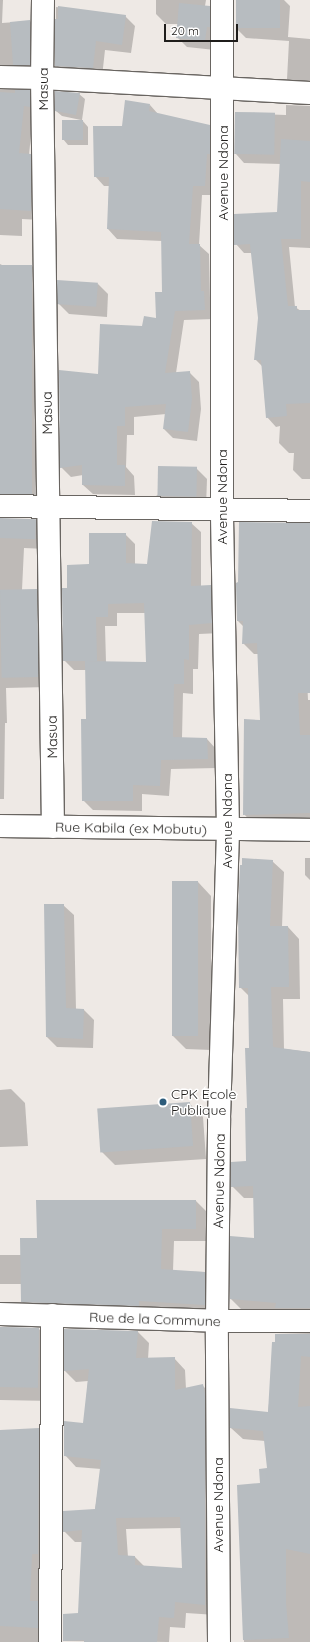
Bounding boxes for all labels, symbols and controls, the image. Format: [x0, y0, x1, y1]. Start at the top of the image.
scale bar [166, 16, 240, 42]
text: 20 m [171, 23, 199, 38]
street label: Masua [35, 67, 51, 111]
street label: Avenue Ndona [215, 125, 231, 221]
street label: Masua [38, 391, 56, 435]
street label: Avenue Ndona [214, 449, 230, 545]
street label: Masua [43, 715, 61, 759]
street label: Avenue Ndona [219, 773, 235, 869]
street label: Rue Kabila (ex Mobutu) [55, 818, 207, 838]
place label: CPK Ecole Publique [171, 1086, 236, 1118]
marker: CPK Ecole Publique [158, 1097, 168, 1107]
street label: Avenue Ndona [210, 1133, 228, 1229]
street label: Rue de la Commune [89, 1308, 221, 1330]
street label: Avenue Ndona [210, 1457, 226, 1553]

